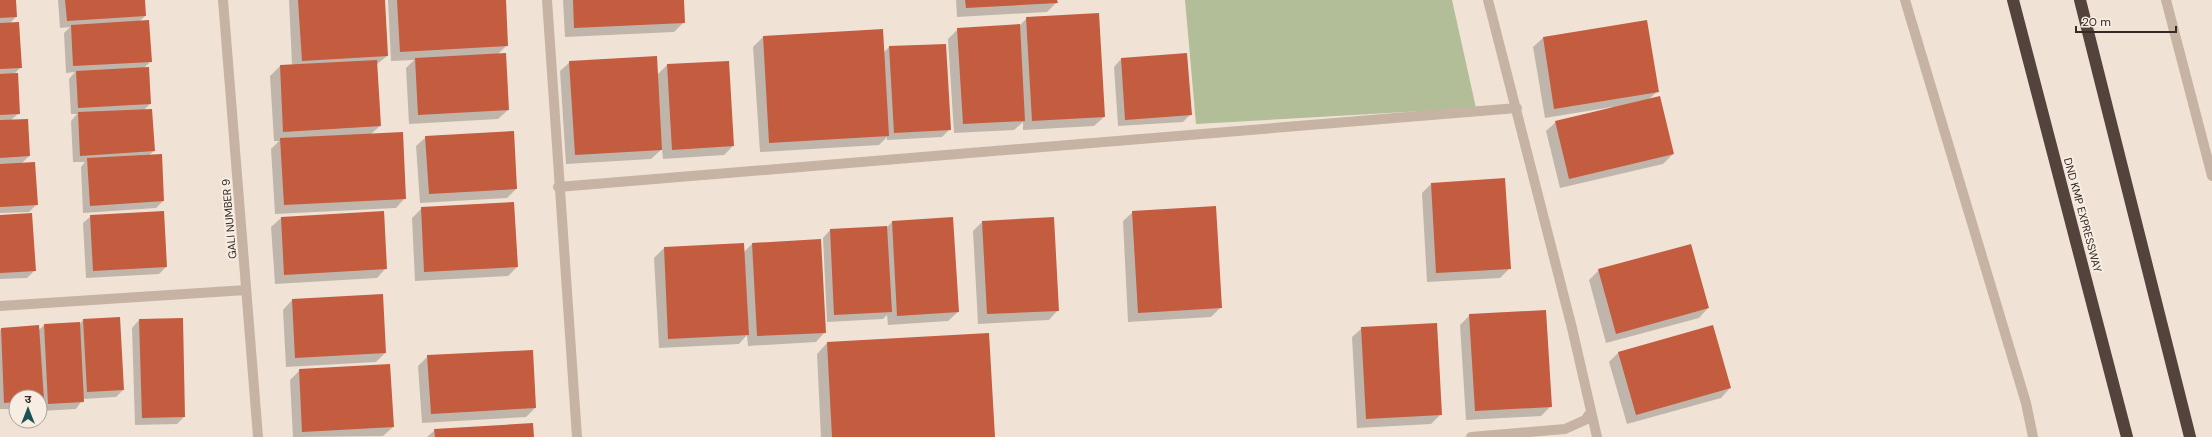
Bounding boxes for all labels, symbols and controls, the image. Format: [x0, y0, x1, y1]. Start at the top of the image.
scale bar [2076, 8, 2176, 34]
text: 20 m [2082, 14, 2111, 30]
street label: DND KMP EXPRESSWAY [2061, 156, 2105, 274]
street label: GALI NUMBER 9 [219, 178, 239, 260]
north arrow [8, 389, 48, 429]
text: उ [25, 392, 32, 406]

